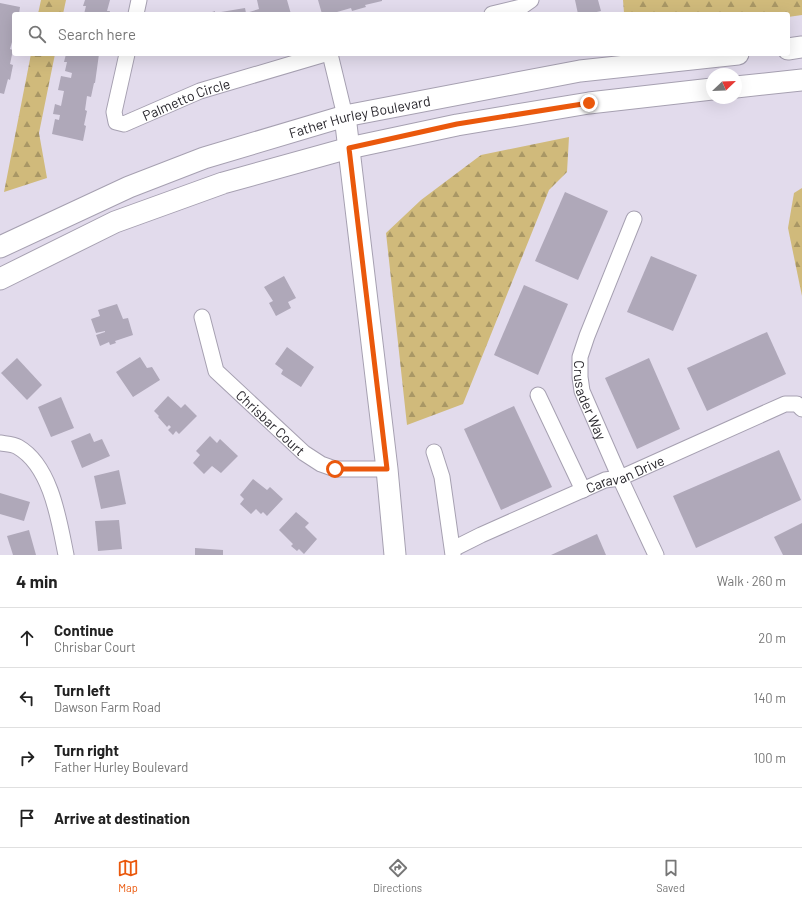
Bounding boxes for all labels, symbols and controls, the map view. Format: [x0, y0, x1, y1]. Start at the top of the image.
search box [12, 12, 790, 56]
icon: search [26, 23, 48, 45]
text: Search here [58, 25, 136, 43]
north arrow [706, 68, 742, 104]
street label: Palmetto Circle [140, 74, 232, 124]
street label: Father Hurley Boulevard [287, 91, 432, 141]
route end [580, 94, 598, 112]
street label: Crusader Way [571, 360, 611, 443]
street label: Chrisbar Court [233, 386, 309, 459]
street label: Caravan Drive [583, 451, 667, 496]
route start [326, 460, 344, 478]
text: 4 min [16, 571, 58, 591]
text: Walk · 260 m [717, 573, 786, 589]
text: Continue [54, 621, 114, 639]
icon: ahead [16, 627, 38, 649]
text: 20 m [758, 630, 786, 646]
text: Chrisbar Court [54, 639, 136, 655]
text: Turn left [54, 681, 110, 699]
icon: left [16, 687, 38, 709]
text: 140 m [754, 690, 786, 706]
text: Dawson Farm Road [54, 699, 161, 715]
text: Turn right [54, 741, 119, 759]
icon: right [16, 747, 38, 769]
text: 100 m [753, 750, 786, 766]
text: Father Hurley Boulevard [54, 759, 188, 775]
icon: arrive [16, 807, 38, 829]
text: Arrive at destination [54, 809, 190, 827]
tab: Map [117, 857, 139, 894]
tab: Directions [373, 857, 422, 894]
tab: Saved [656, 857, 685, 894]

